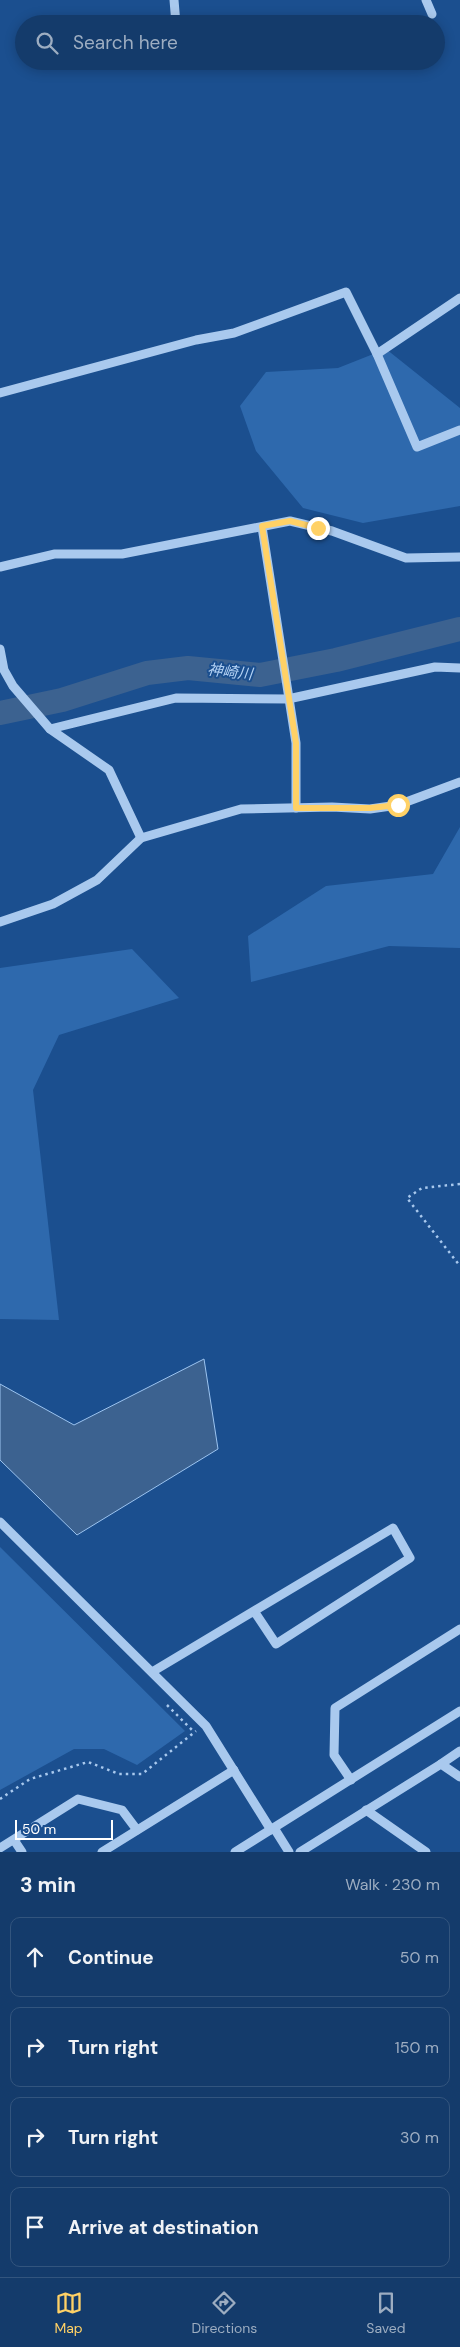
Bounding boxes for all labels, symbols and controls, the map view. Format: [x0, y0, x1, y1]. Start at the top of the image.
search box [15, 15, 445, 70]
icon: search [33, 29, 61, 57]
text: Search here [73, 30, 178, 55]
route end [307, 517, 330, 540]
water label: 神崎川 [207, 660, 255, 685]
route start [387, 794, 410, 817]
scale bar [15, 1817, 112, 1840]
text: 50 m [22, 1820, 56, 1838]
text: 3 min [20, 1871, 76, 1899]
text: Walk · 230 m [345, 1874, 440, 1895]
icon: ahead [21, 1943, 49, 1971]
text: Continue [68, 1945, 154, 1970]
text: 50 m [400, 1947, 439, 1968]
icon: right [21, 2033, 49, 2061]
text: Turn right [68, 2035, 158, 2060]
text: 150 m [395, 2037, 439, 2058]
icon: right [21, 2123, 49, 2151]
text: Turn right [68, 2125, 158, 2150]
text: 30 m [400, 2127, 439, 2148]
icon: arrive [21, 2213, 49, 2241]
text: Arrive at destination [68, 2215, 259, 2240]
tab: Map [54, 2289, 83, 2337]
tab: Directions [192, 2289, 257, 2337]
tab: Saved [366, 2289, 406, 2337]

